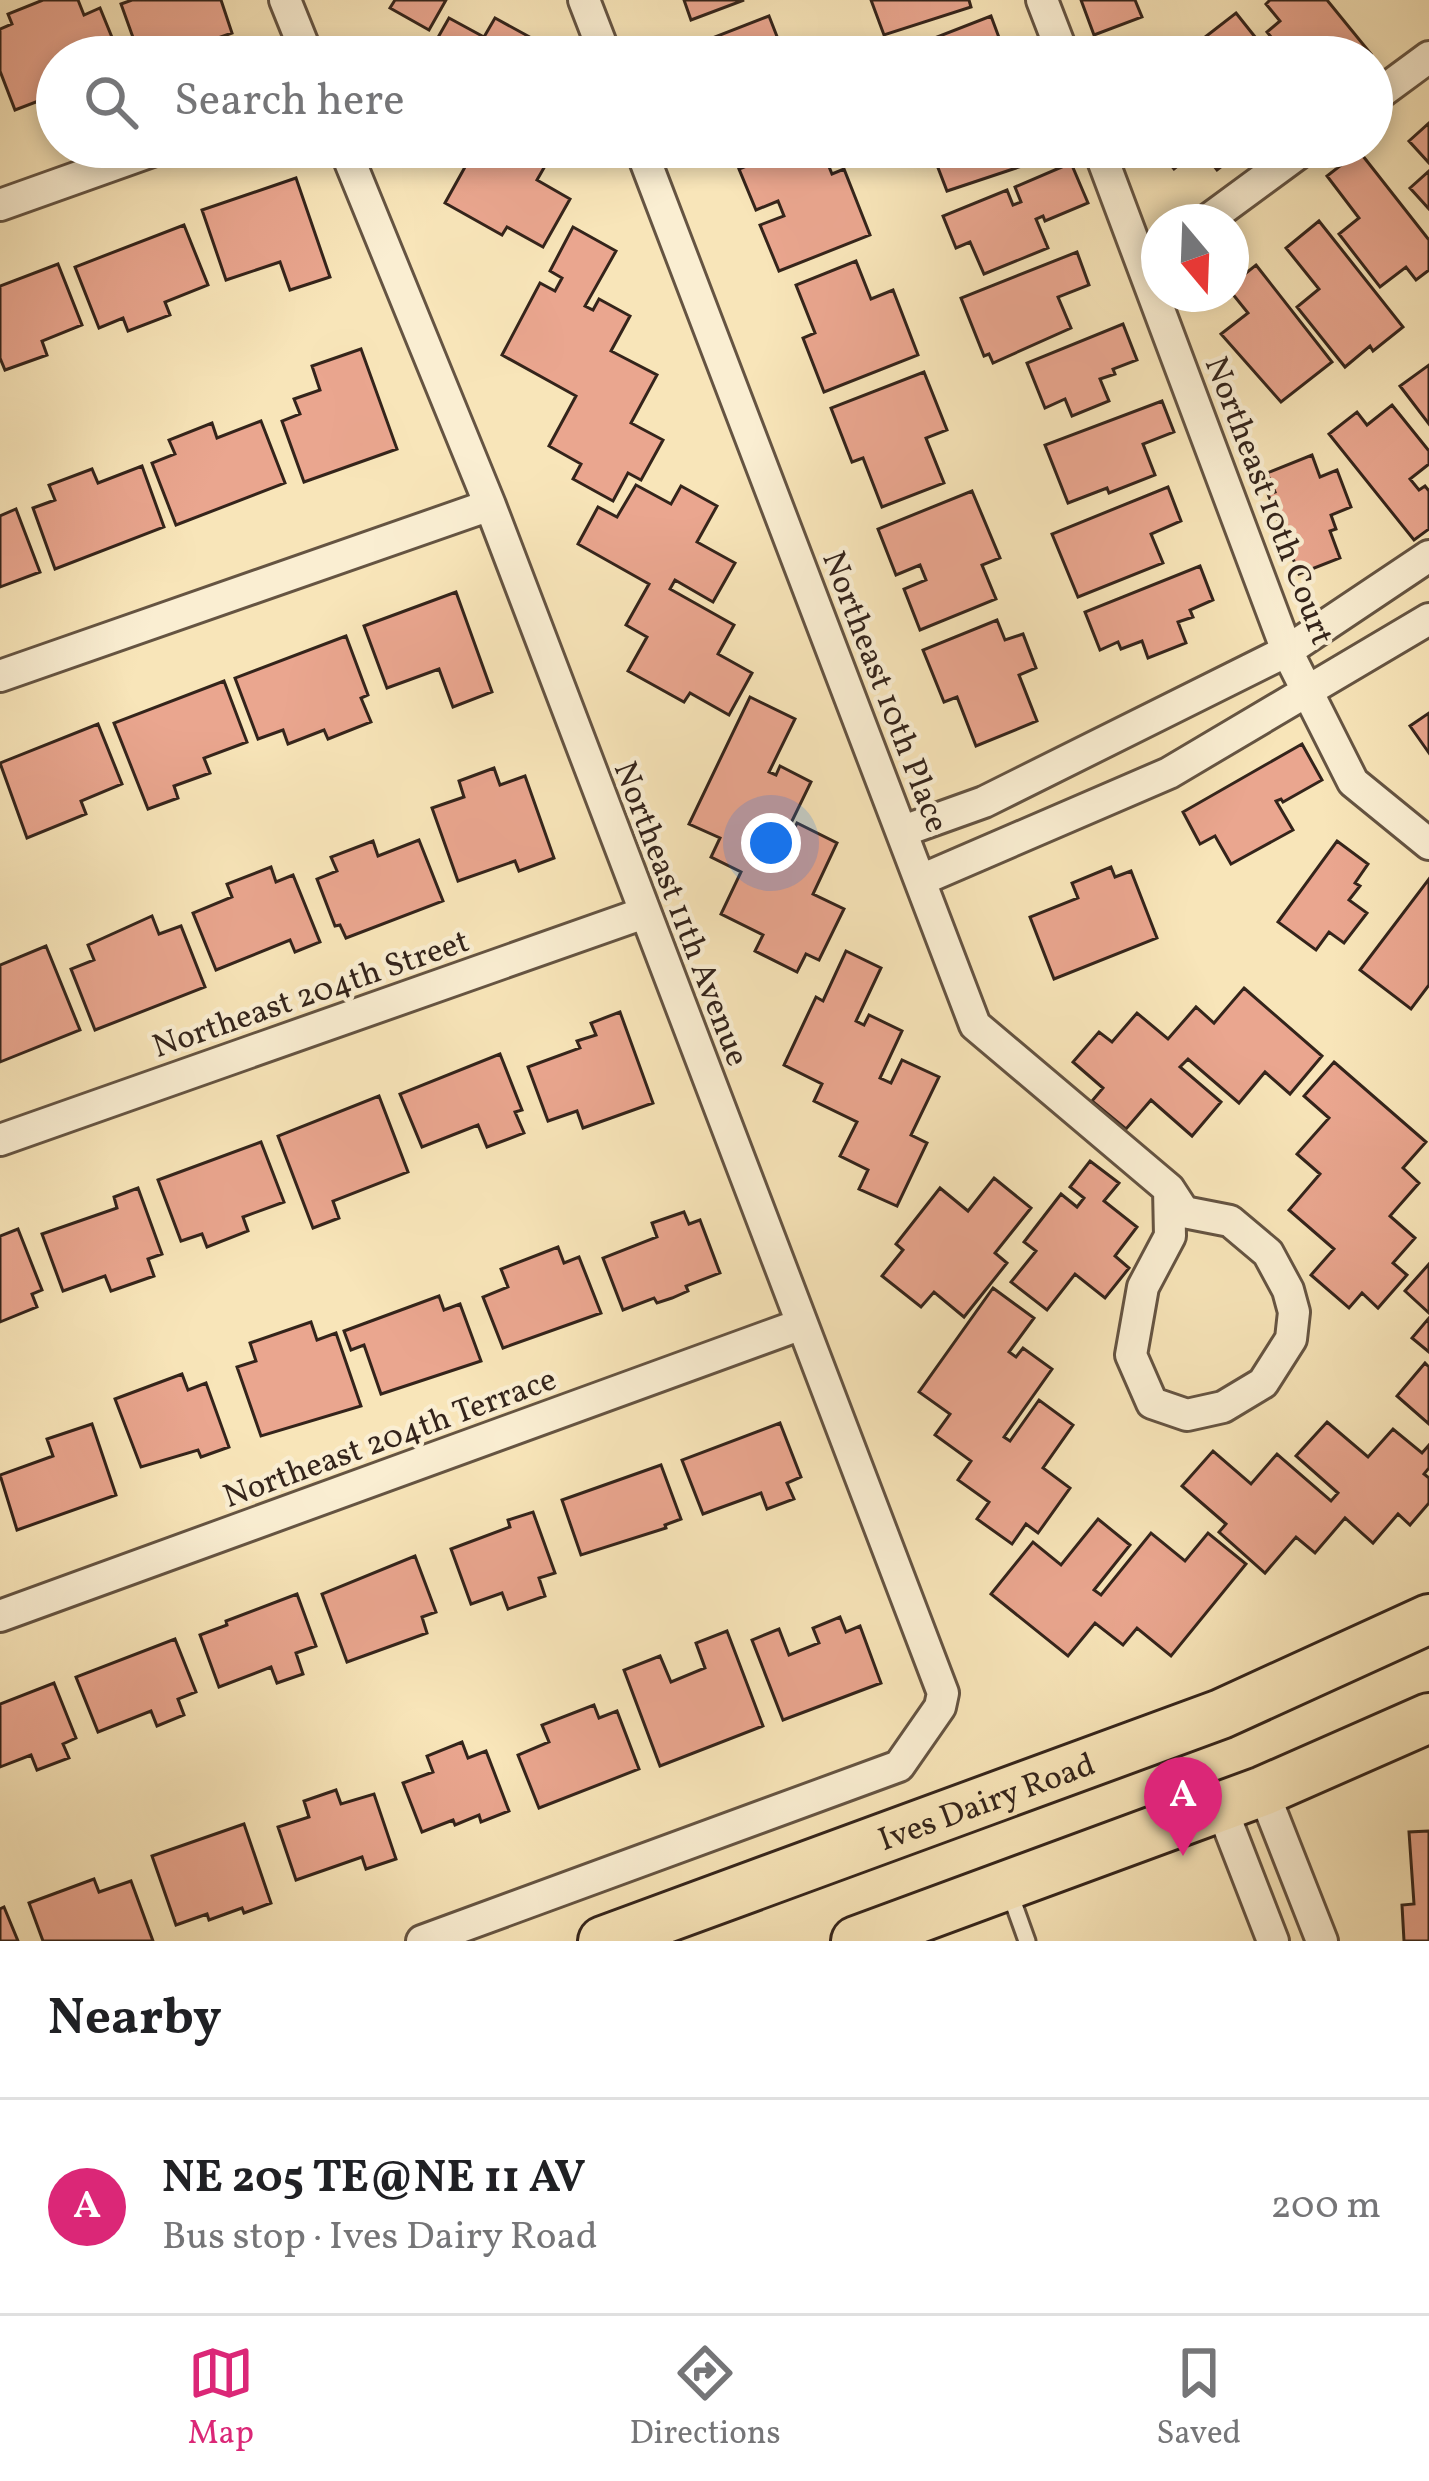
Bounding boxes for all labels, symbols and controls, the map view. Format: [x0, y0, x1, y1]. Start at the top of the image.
search box [36, 36, 1393, 168]
icon: search [78, 69, 144, 135]
text: Search here [174, 71, 405, 134]
north arrow [1141, 204, 1249, 312]
street label: Northeast 10th Court [1191, 351, 1343, 652]
street label: Northeast 10th Place [808, 545, 958, 840]
street label: Northeast 11th Avenue [600, 755, 759, 1073]
your location [741, 813, 801, 873]
street label: Northeast 204th Street [147, 920, 476, 1072]
street label: Northeast 204th Terrace [217, 1358, 563, 1521]
street label: Ives Dairy Road [873, 1743, 1102, 1865]
pin: A [1144, 1757, 1222, 1856]
text: Nearby [48, 1984, 222, 2055]
text: NE 205 TE@NE 11 AV [162, 2148, 586, 2211]
text: A [73, 2180, 101, 2234]
text: 200 m [1270, 2180, 1381, 2234]
text: Bus stop · Ives Dairy Road [162, 2211, 598, 2265]
tab: Map [188, 2340, 254, 2458]
tab: Directions [629, 2340, 781, 2458]
tab: Saved [1156, 2340, 1241, 2458]

